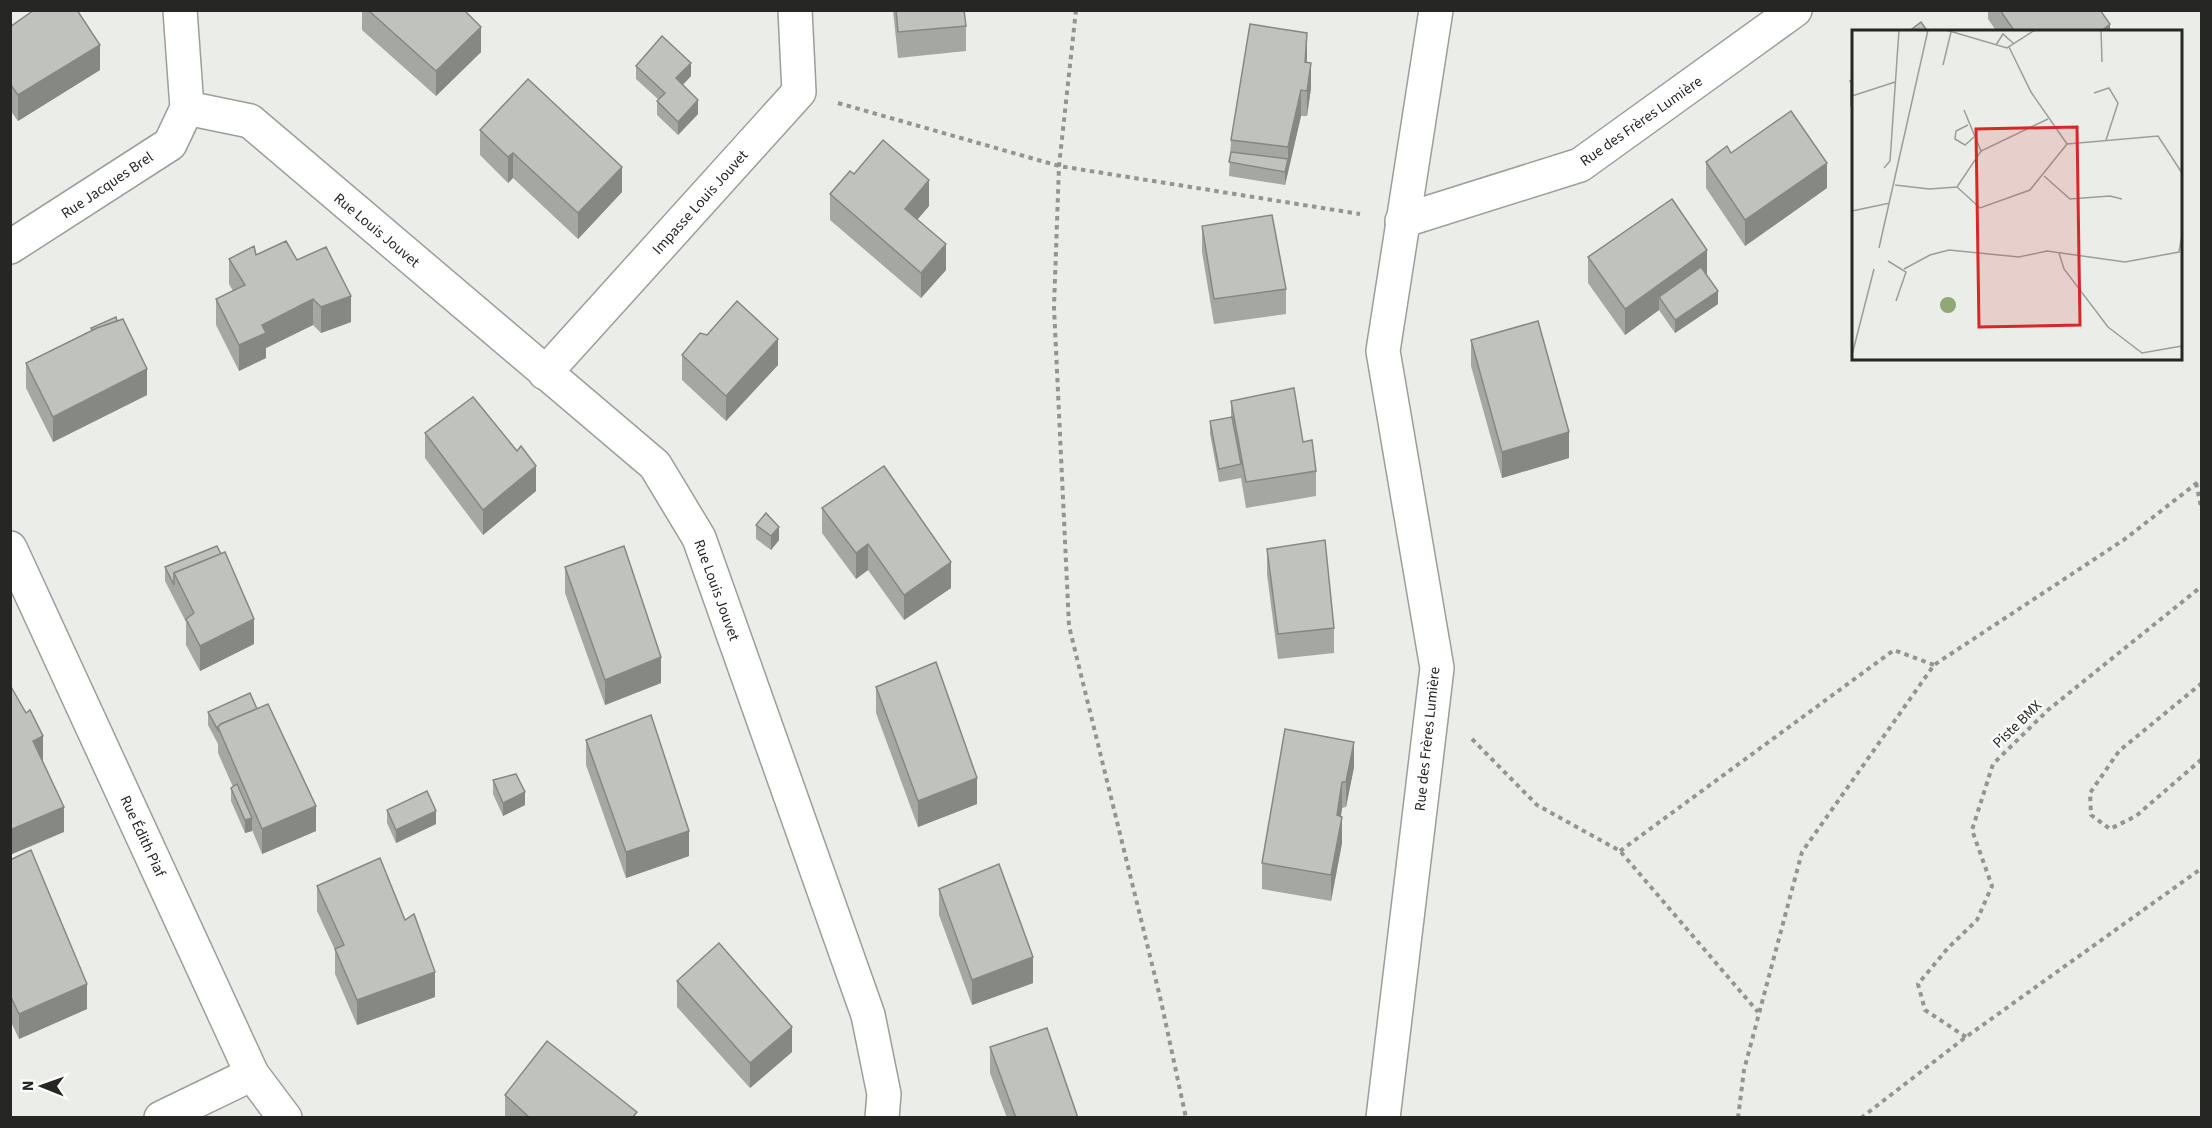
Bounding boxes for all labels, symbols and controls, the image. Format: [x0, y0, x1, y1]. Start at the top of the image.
inset map [1852, 30, 2182, 360]
street label: Rue des Frères Lumière [1576, 71, 1707, 172]
street label: Impasse Louis Jouvet [648, 145, 753, 259]
street label: Rue Jacques Brel [57, 147, 158, 224]
street label: Rue Louis Jouvet [329, 188, 424, 273]
street label: Rue Louis Jouvet [688, 537, 745, 644]
street label: Rue des Frères Lumière [1409, 666, 1446, 812]
street label: Piste BMX [1988, 695, 2047, 753]
street label: Rue Édith Piaf [115, 792, 171, 881]
north arrow [12, 1056, 72, 1116]
text: N [17, 1080, 39, 1091]

